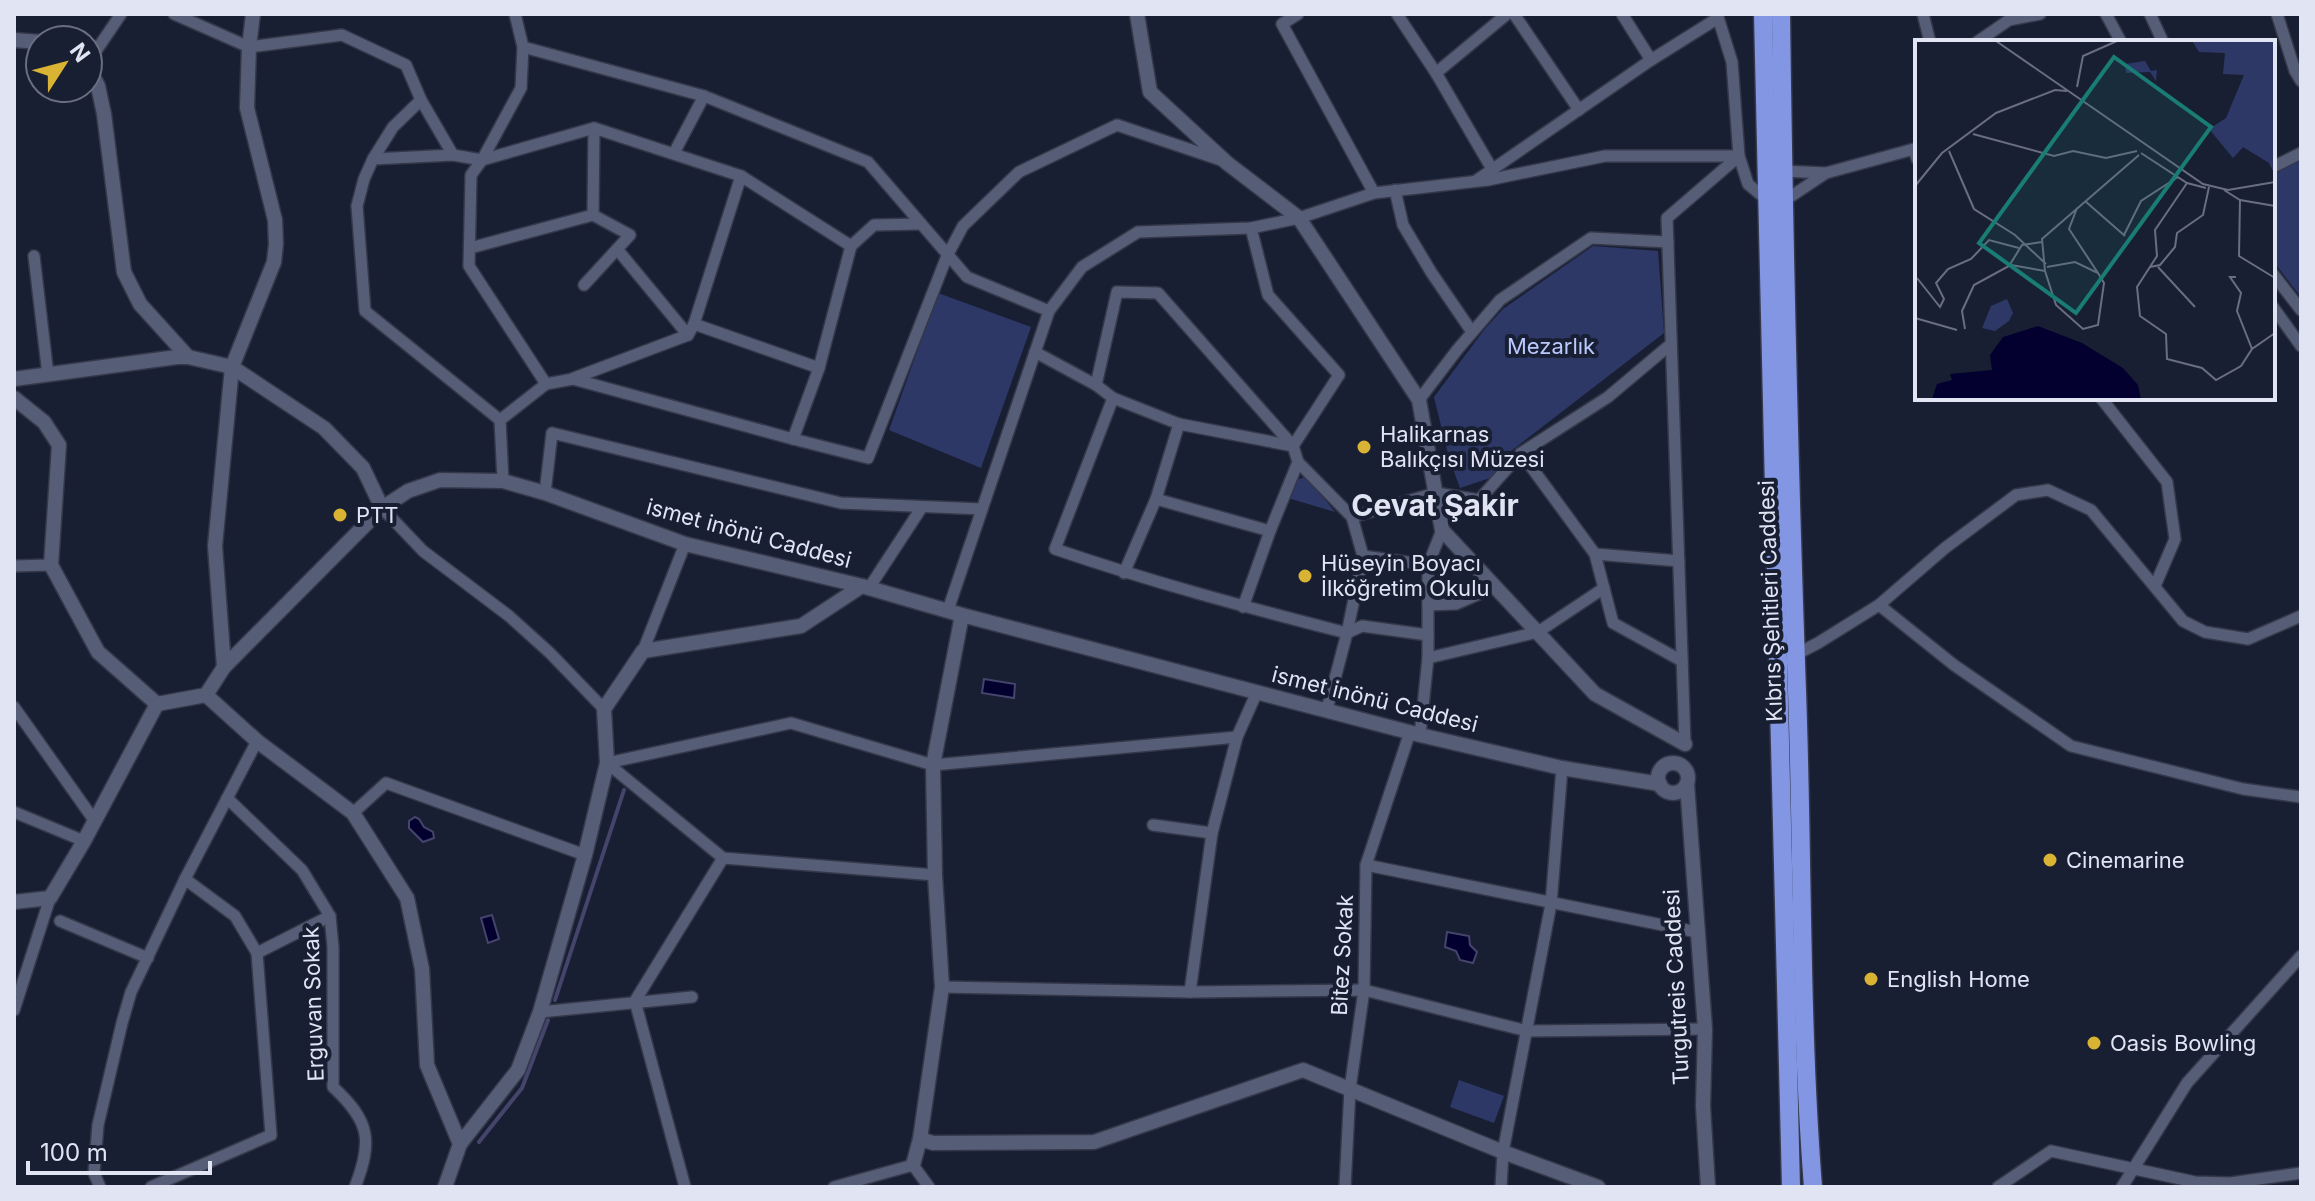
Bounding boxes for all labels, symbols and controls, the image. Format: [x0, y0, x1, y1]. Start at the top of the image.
north arrow [24, 24, 104, 104]
text: N [65, 38, 96, 67]
inset map [1915, 40, 2275, 400]
park label: Mezarlık [1507, 333, 1595, 359]
place label: Halikarnas Balıkçısı Müzesi [1380, 421, 1544, 472]
marker: Halikarnas Balıkçısı Müzesi [1355, 438, 1373, 456]
street label: Kıbrıs Şehitleri Caddesi [1753, 480, 1787, 722]
district label: Cevat Şakir [1351, 487, 1519, 523]
street label: ismet inönü Caddesi [644, 493, 854, 573]
place label: PTT [356, 502, 398, 528]
marker: PTT [331, 506, 349, 524]
place label: Hüseyin Boyacı İlköğretim Okulu [1321, 550, 1489, 601]
marker: Hüseyin Boyacı İlköğretim Okulu [1296, 567, 1314, 585]
street label: ismet inönü Caddesi [1269, 661, 1481, 737]
place label: Cinemarine [2066, 847, 2185, 873]
marker: Cinemarine [2041, 851, 2059, 869]
street label: Turgutreis Caddesi [1658, 888, 1694, 1086]
street label: Bitez Sokak [1326, 894, 1358, 1016]
street label: Erguvan Sokak [297, 926, 329, 1082]
place label: English Home [1887, 966, 2030, 992]
marker: English Home [1862, 970, 1880, 988]
place label: Oasis Bowling [2110, 1030, 2256, 1056]
marker: Oasis Bowling [2085, 1034, 2103, 1052]
scale bar [28, 1125, 210, 1175]
text: 100 m [40, 1138, 108, 1167]

